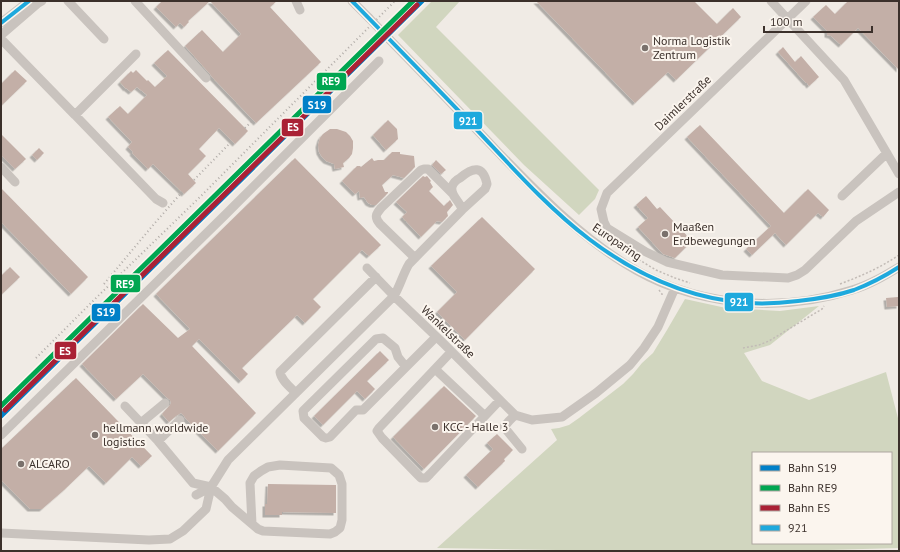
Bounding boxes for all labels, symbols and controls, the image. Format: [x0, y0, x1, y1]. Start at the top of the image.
scale bar [764, 8, 872, 34]
text: 100 m [770, 14, 803, 29]
place label: Norma Logistik Zentrum [653, 33, 730, 62]
marker: Norma Logistik Zentrum [640, 43, 650, 53]
line badge: RE9 [316, 72, 347, 91]
street label: Daimlerstraße [651, 72, 714, 133]
text: RE9 [322, 74, 340, 88]
line badge: S19 [302, 95, 332, 114]
text: S19 [308, 98, 326, 112]
line badge: 921 [453, 111, 483, 130]
text: 921 [459, 114, 477, 128]
line badge: ES [281, 118, 304, 137]
text: ES [287, 120, 299, 134]
place label: Maaßen Erdbewegungen [673, 219, 756, 248]
street label: Europaring [590, 220, 645, 264]
marker: Maaßen Erdbewegungen [660, 229, 670, 239]
line badge: RE9 [110, 274, 141, 293]
text: RE9 [116, 277, 134, 291]
line badge: 921 [724, 292, 754, 312]
text: 921 [730, 295, 748, 309]
street label: Wankelstraße [418, 302, 479, 361]
line badge: S19 [91, 303, 121, 322]
text: S19 [97, 305, 115, 319]
line badge: ES [54, 341, 77, 360]
text: ES [59, 344, 71, 358]
place label: KCC - Halle 3 [443, 419, 508, 434]
place label: hellmann worldwide logistics [103, 420, 208, 449]
marker: KCC - Halle 3 [430, 422, 440, 432]
marker: hellmann worldwide logistics [90, 430, 100, 440]
legend [752, 452, 892, 544]
place label: ALCARO [29, 456, 70, 471]
marker: ALCARO [16, 459, 26, 469]
text: Bahn S19 [788, 460, 837, 475]
text: Bahn RE9 [788, 480, 837, 495]
text: Bahn ES [788, 500, 830, 515]
text: 921 [788, 520, 808, 535]

